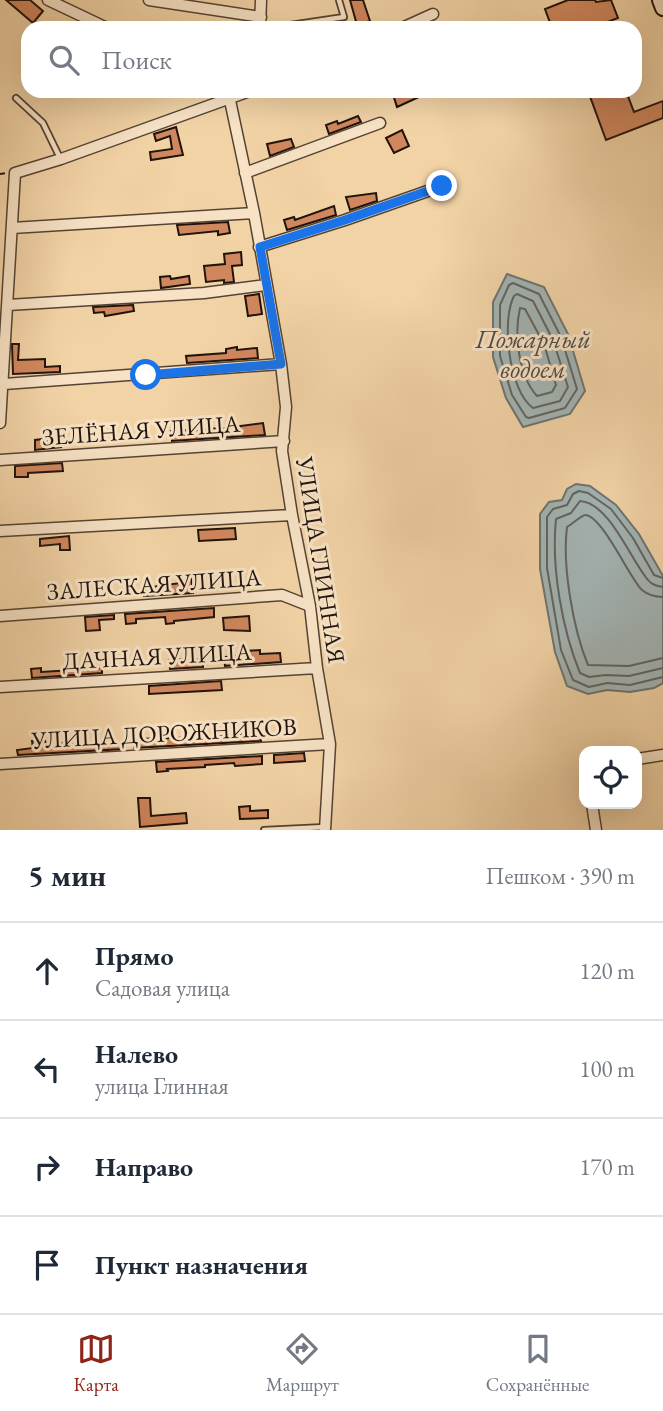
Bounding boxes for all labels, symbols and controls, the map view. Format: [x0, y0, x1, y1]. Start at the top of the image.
search box [21, 21, 642, 98]
icon: search [45, 41, 83, 79]
text: Поиск [101, 43, 172, 77]
route end [426, 170, 457, 201]
water label: Пожарный водоем [474, 322, 591, 386]
route start [130, 359, 161, 390]
street label: ЗЕЛЁНАЯ УЛИЦА [41, 408, 241, 452]
street label: УЛИЦА ГЛИННАЯ [289, 454, 353, 665]
street label: ЗАЛЕСКАЯ УЛИЦА [46, 561, 263, 607]
street label: ДАЧНАЯ УЛИЦА [62, 636, 253, 676]
street label: УЛИЦА ДОРОЖНИКОВ [30, 711, 297, 755]
map controls [579, 746, 642, 809]
button: locate [579, 746, 642, 809]
text: 5 мин [28, 856, 106, 895]
text: Пешком · 390 m [486, 861, 635, 891]
text: Прямо [95, 939, 174, 973]
icon: ahead [28, 952, 66, 990]
text: 120 m [579, 956, 635, 986]
text: Садовая улица [95, 973, 230, 1003]
text: Налево [95, 1037, 178, 1071]
icon: left [28, 1050, 66, 1088]
text: 100 m [579, 1054, 635, 1084]
text: улица Глинная [95, 1071, 229, 1101]
icon: right [28, 1148, 66, 1186]
text: Направо [95, 1150, 193, 1184]
text: 170 m [579, 1152, 635, 1182]
icon: arrive [28, 1246, 66, 1284]
text: Пункт назначения [95, 1248, 308, 1282]
tab: Карта [74, 1330, 119, 1397]
tab: Маршрут [266, 1330, 339, 1397]
tab: Сохранённые [486, 1330, 589, 1397]

